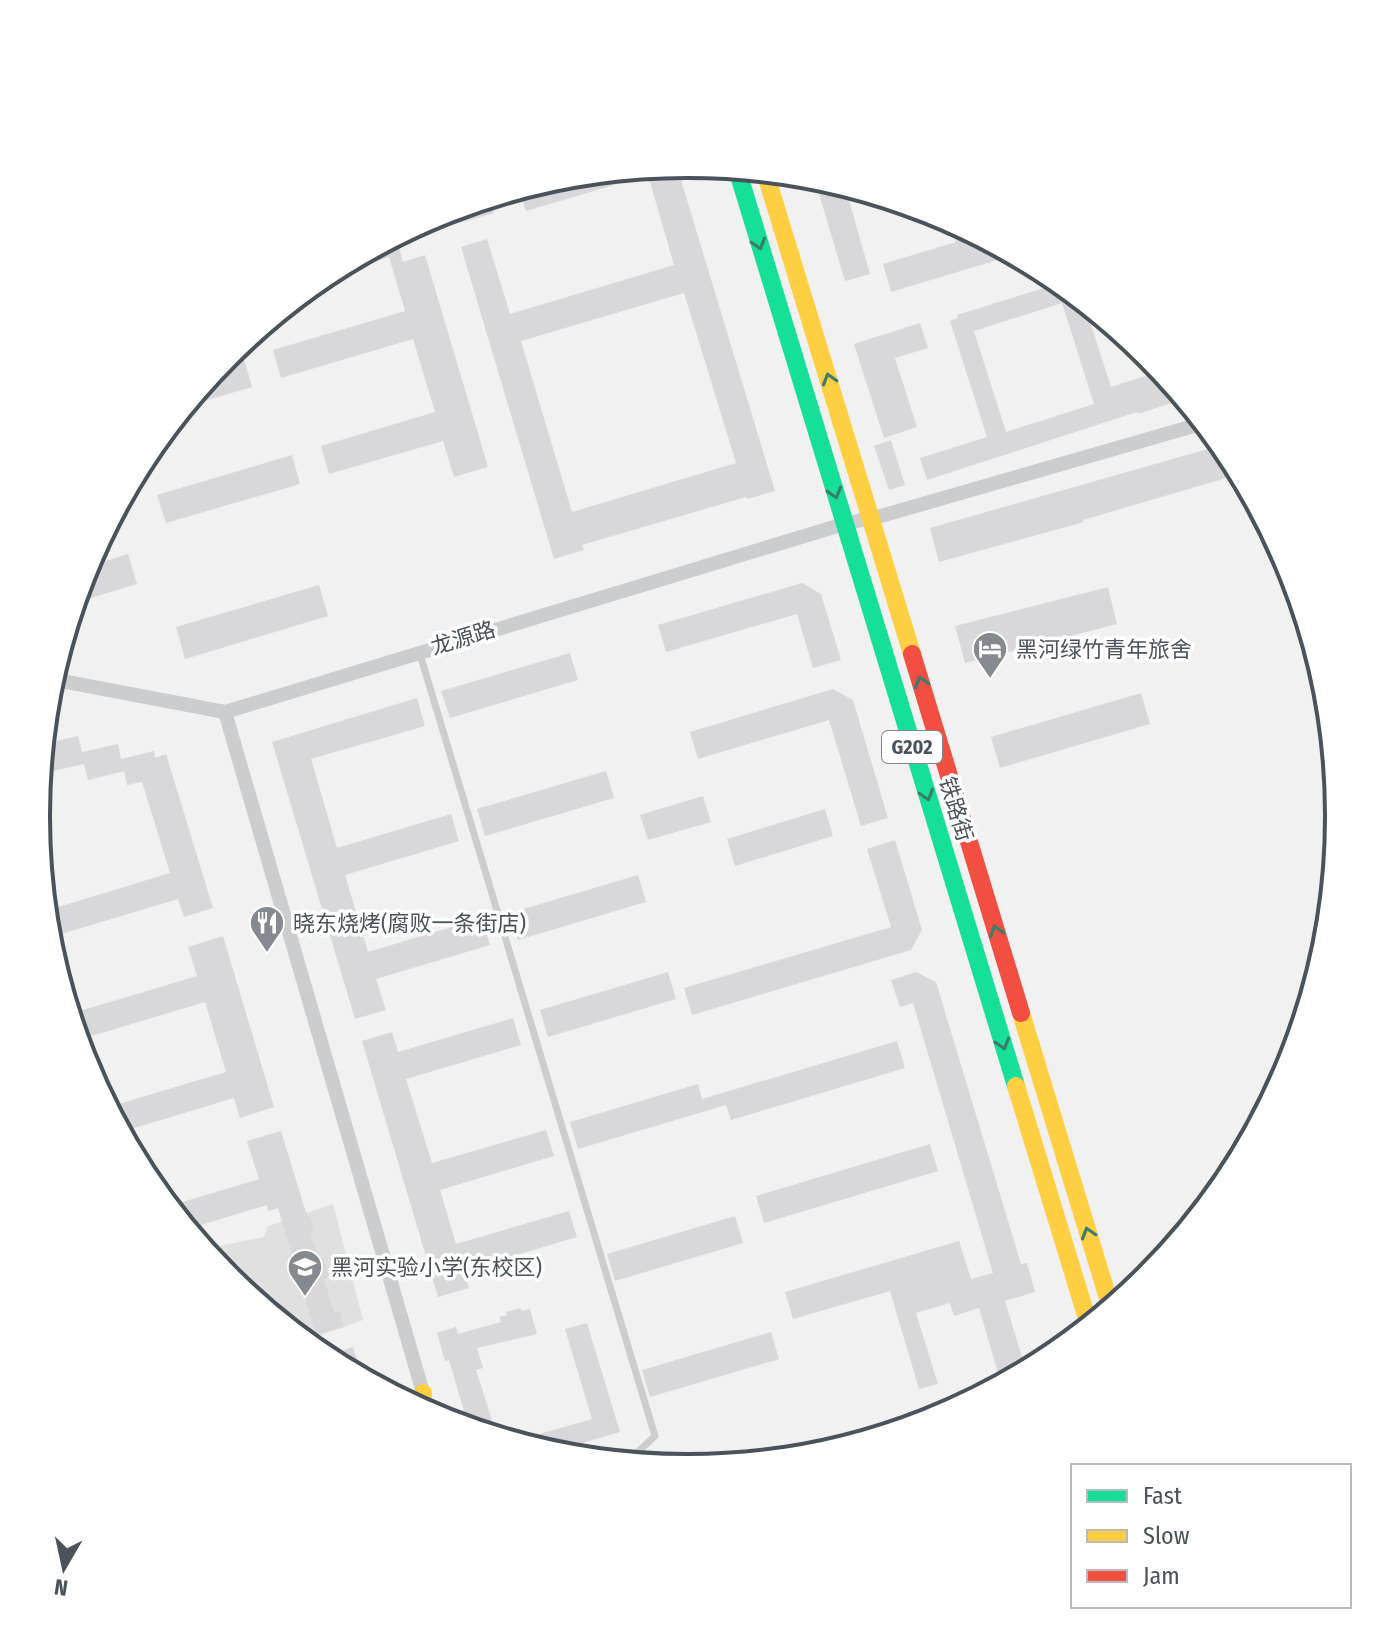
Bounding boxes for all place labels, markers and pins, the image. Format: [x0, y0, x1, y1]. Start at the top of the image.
hotel icon: 黑河绿竹青年旅舍 [971, 630, 1009, 680]
place label: 黑河绿竹青年旅舍 [1016, 636, 1192, 663]
restaurant icon: 晓东烧烤(腐败一条街店) [248, 904, 286, 954]
place label: 晓东烧烤(腐败一条街店) [293, 910, 526, 937]
school or university icon: 黑河实验小学(东校区) [286, 1248, 324, 1298]
place label: 黑河实验小学(东校区) [331, 1254, 542, 1281]

